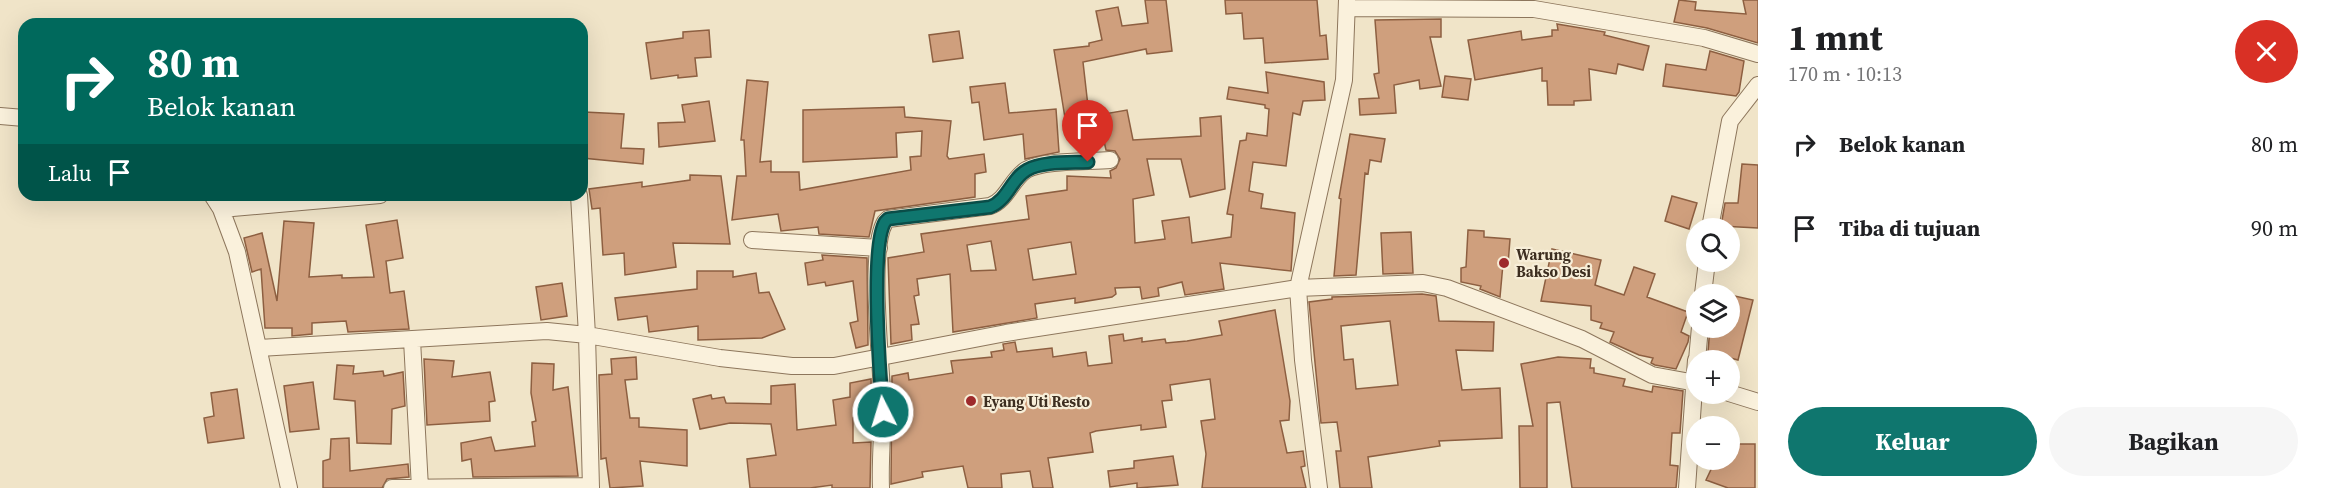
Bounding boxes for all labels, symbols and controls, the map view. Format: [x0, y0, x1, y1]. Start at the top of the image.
text: 1 mnt [1788, 13, 1883, 62]
button: close [2235, 20, 2298, 83]
text: 80 m [147, 33, 240, 91]
icon: right [48, 42, 126, 120]
text: 170 m · 10:13 [1788, 60, 1902, 88]
text: Belok kanan [147, 88, 296, 125]
pin [1062, 100, 1113, 162]
icon: arrive [1071, 109, 1104, 142]
icon: right [1788, 128, 1821, 161]
text: Belok kanan [1839, 129, 1965, 159]
text: 80 m [2251, 129, 2298, 159]
icon: arrive [103, 156, 136, 189]
text: Lalu [48, 158, 91, 188]
icon: arrive [1788, 212, 1821, 245]
text: Tiba di tujuan [1839, 213, 1980, 243]
text: 90 m [2251, 213, 2298, 243]
map controls [1686, 218, 1740, 470]
button: search [1686, 218, 1740, 272]
place label: Warung Bakso Desi [1516, 244, 1591, 282]
marker: Warung Bakso Desi [1497, 256, 1511, 270]
button: layers [1686, 284, 1740, 338]
button: + [1686, 350, 1740, 404]
position arrow [851, 380, 915, 444]
place label: Eyang Uti Resto [983, 391, 1090, 412]
marker: Eyang Uti Resto [964, 394, 978, 408]
button: Keluar [1788, 407, 2037, 476]
button: Bagikan [2049, 407, 2298, 476]
button: − [1686, 416, 1740, 470]

